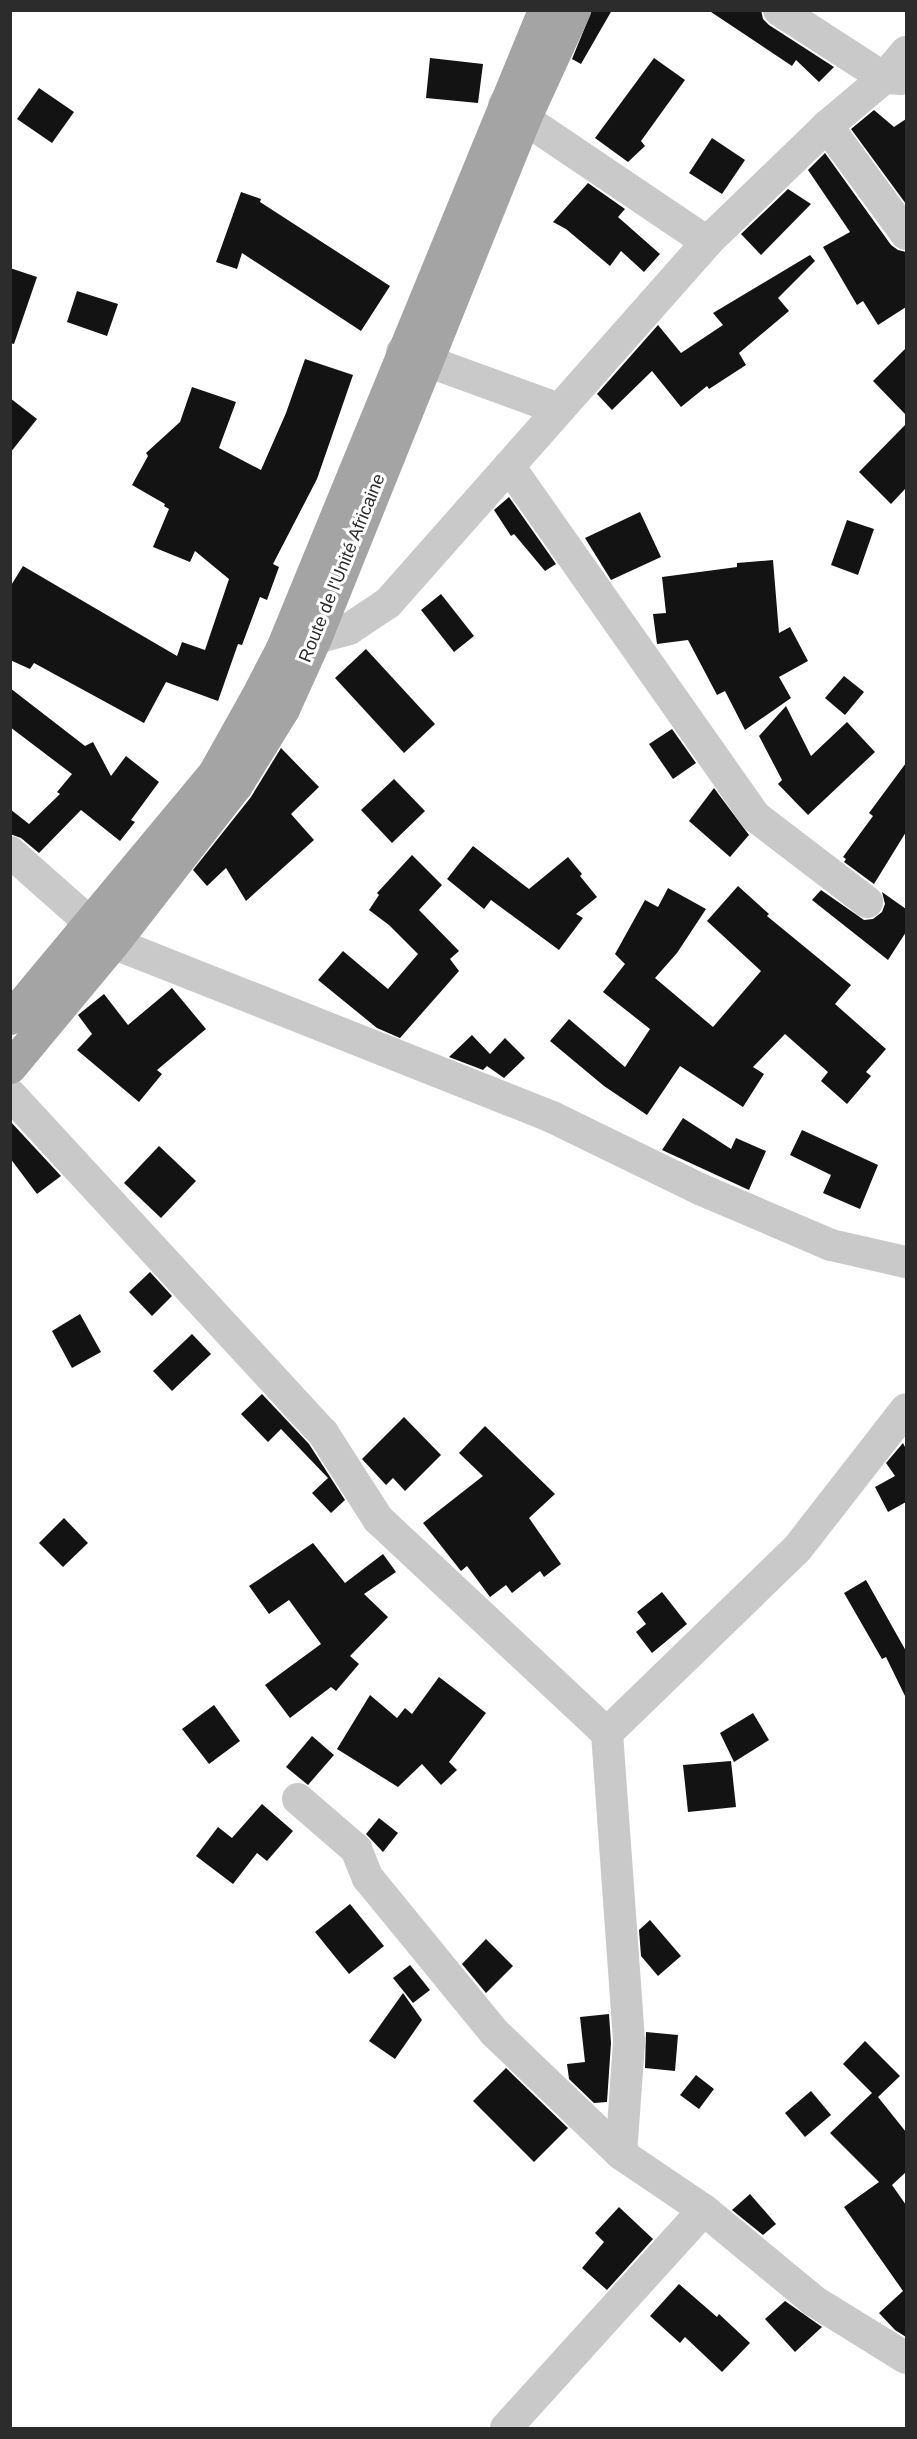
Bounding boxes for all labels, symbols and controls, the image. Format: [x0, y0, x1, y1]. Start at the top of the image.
street label: Route de l'Unité Africaine [294, 470, 390, 666]

